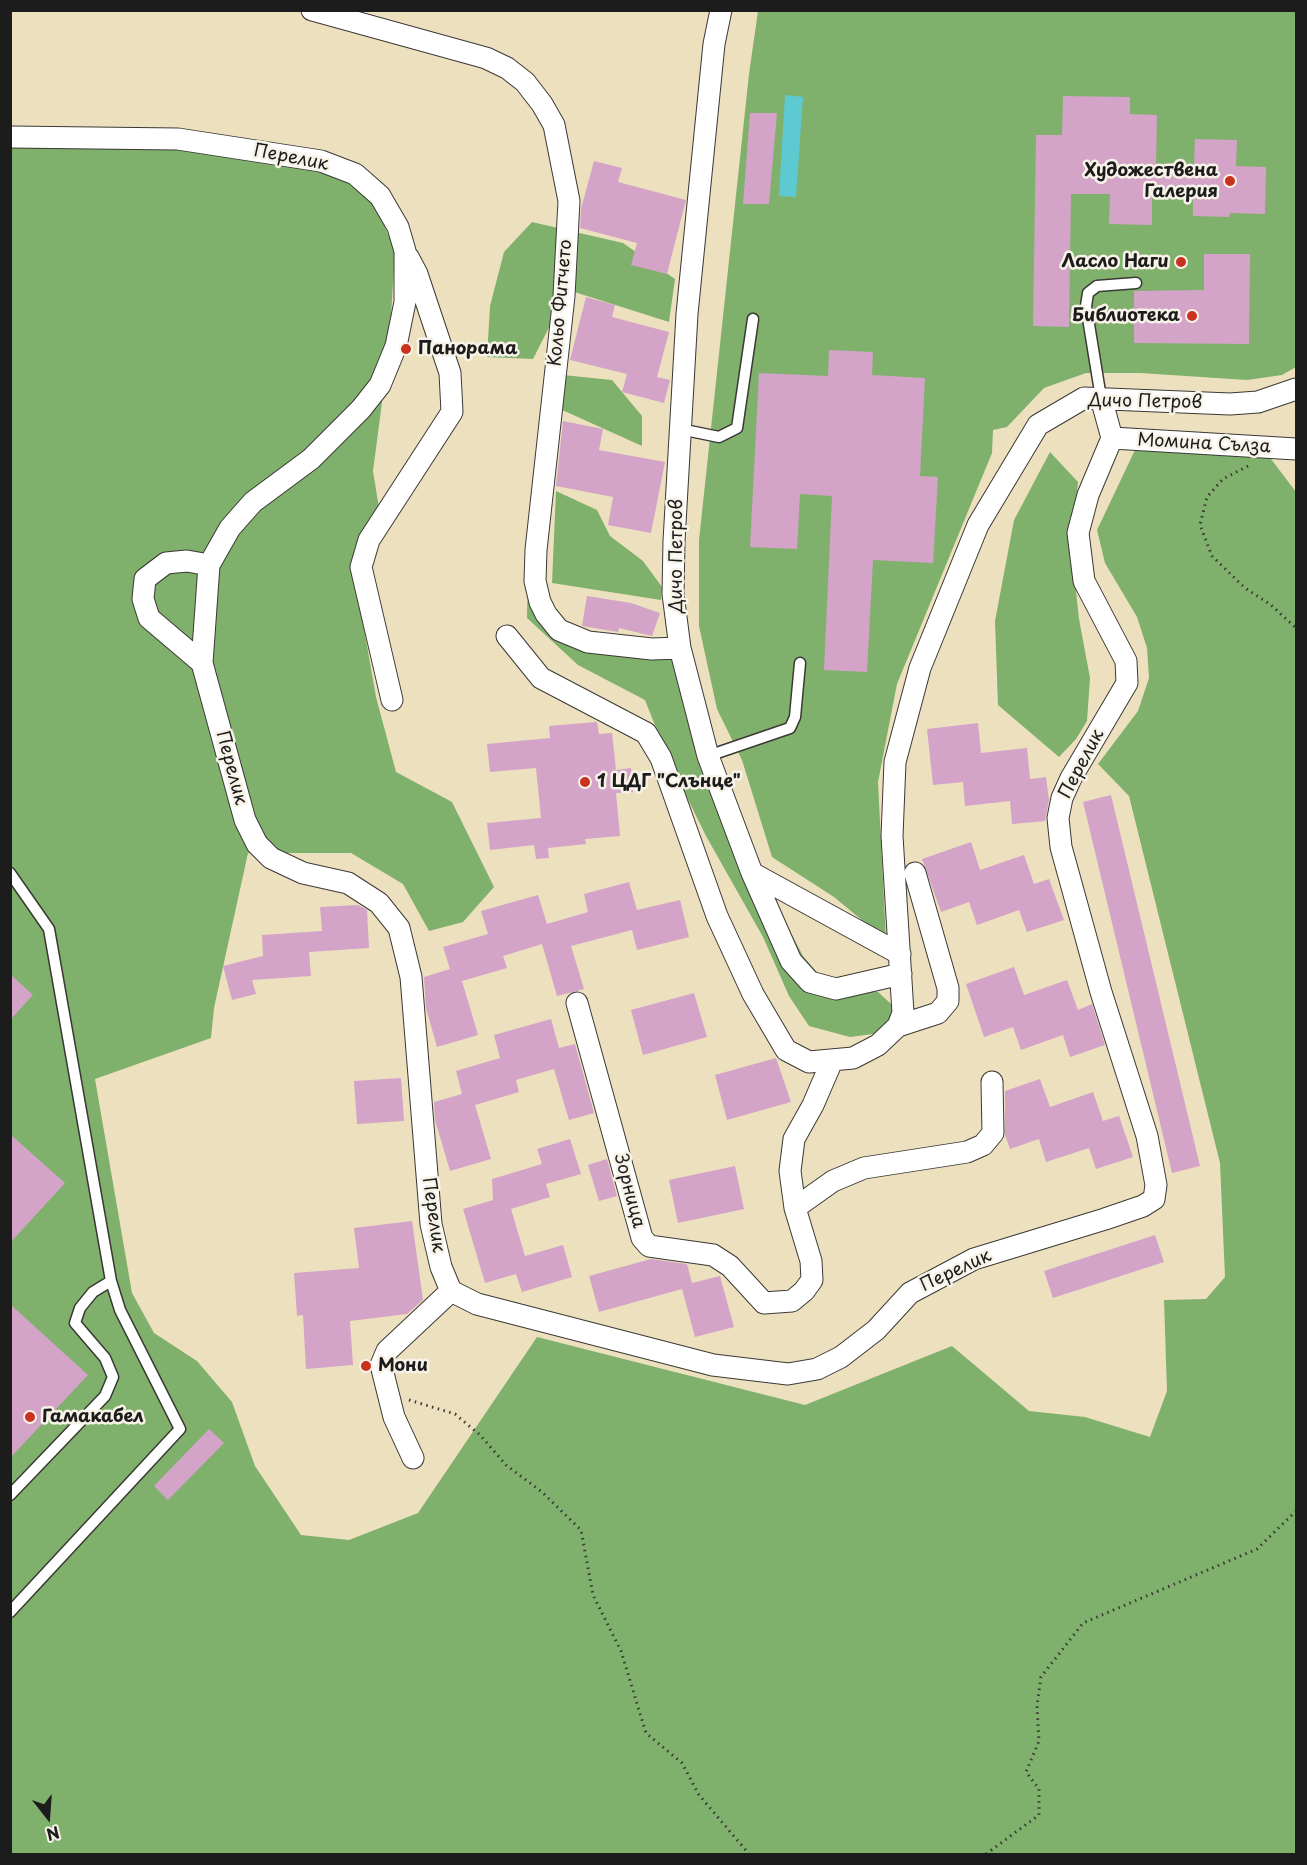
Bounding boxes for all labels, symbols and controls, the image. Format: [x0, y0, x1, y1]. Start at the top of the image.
street label: Перелик [252, 140, 330, 176]
place label: Художествена Галерия [1085, 160, 1218, 202]
marker: Художествена Галерия [1223, 174, 1237, 188]
street label: Кольо Фитчето [545, 238, 577, 368]
place label: Ласло Наги [1061, 251, 1169, 273]
marker: Ласло Наги [1174, 255, 1188, 269]
place label: Библиотека [1072, 305, 1180, 327]
marker: Библиотека [1185, 309, 1199, 323]
place label: Панорама [418, 338, 518, 360]
marker: Панорама [399, 342, 413, 356]
street label: Дичо Петров [1088, 390, 1202, 414]
street label: Момина Сълза [1137, 430, 1271, 458]
street label: Дичо Петров [666, 499, 688, 613]
street label: Перелик [1055, 726, 1109, 802]
street label: Перелик [211, 729, 251, 807]
place label: 1 ЦДГ "Слънце" [597, 771, 741, 793]
marker: 1 ЦДГ "Слънце" [578, 775, 592, 789]
street label: Зорница [609, 1151, 649, 1231]
street label: Перелик [417, 1176, 449, 1254]
street label: Перелик [917, 1245, 995, 1297]
place label: Мони [378, 1355, 428, 1377]
marker: Мони [359, 1359, 373, 1373]
place label: Гамакабел [42, 1406, 144, 1428]
marker: Гамакабел [23, 1410, 37, 1424]
north arrow [18, 1787, 78, 1847]
text: N [44, 1821, 63, 1848]

